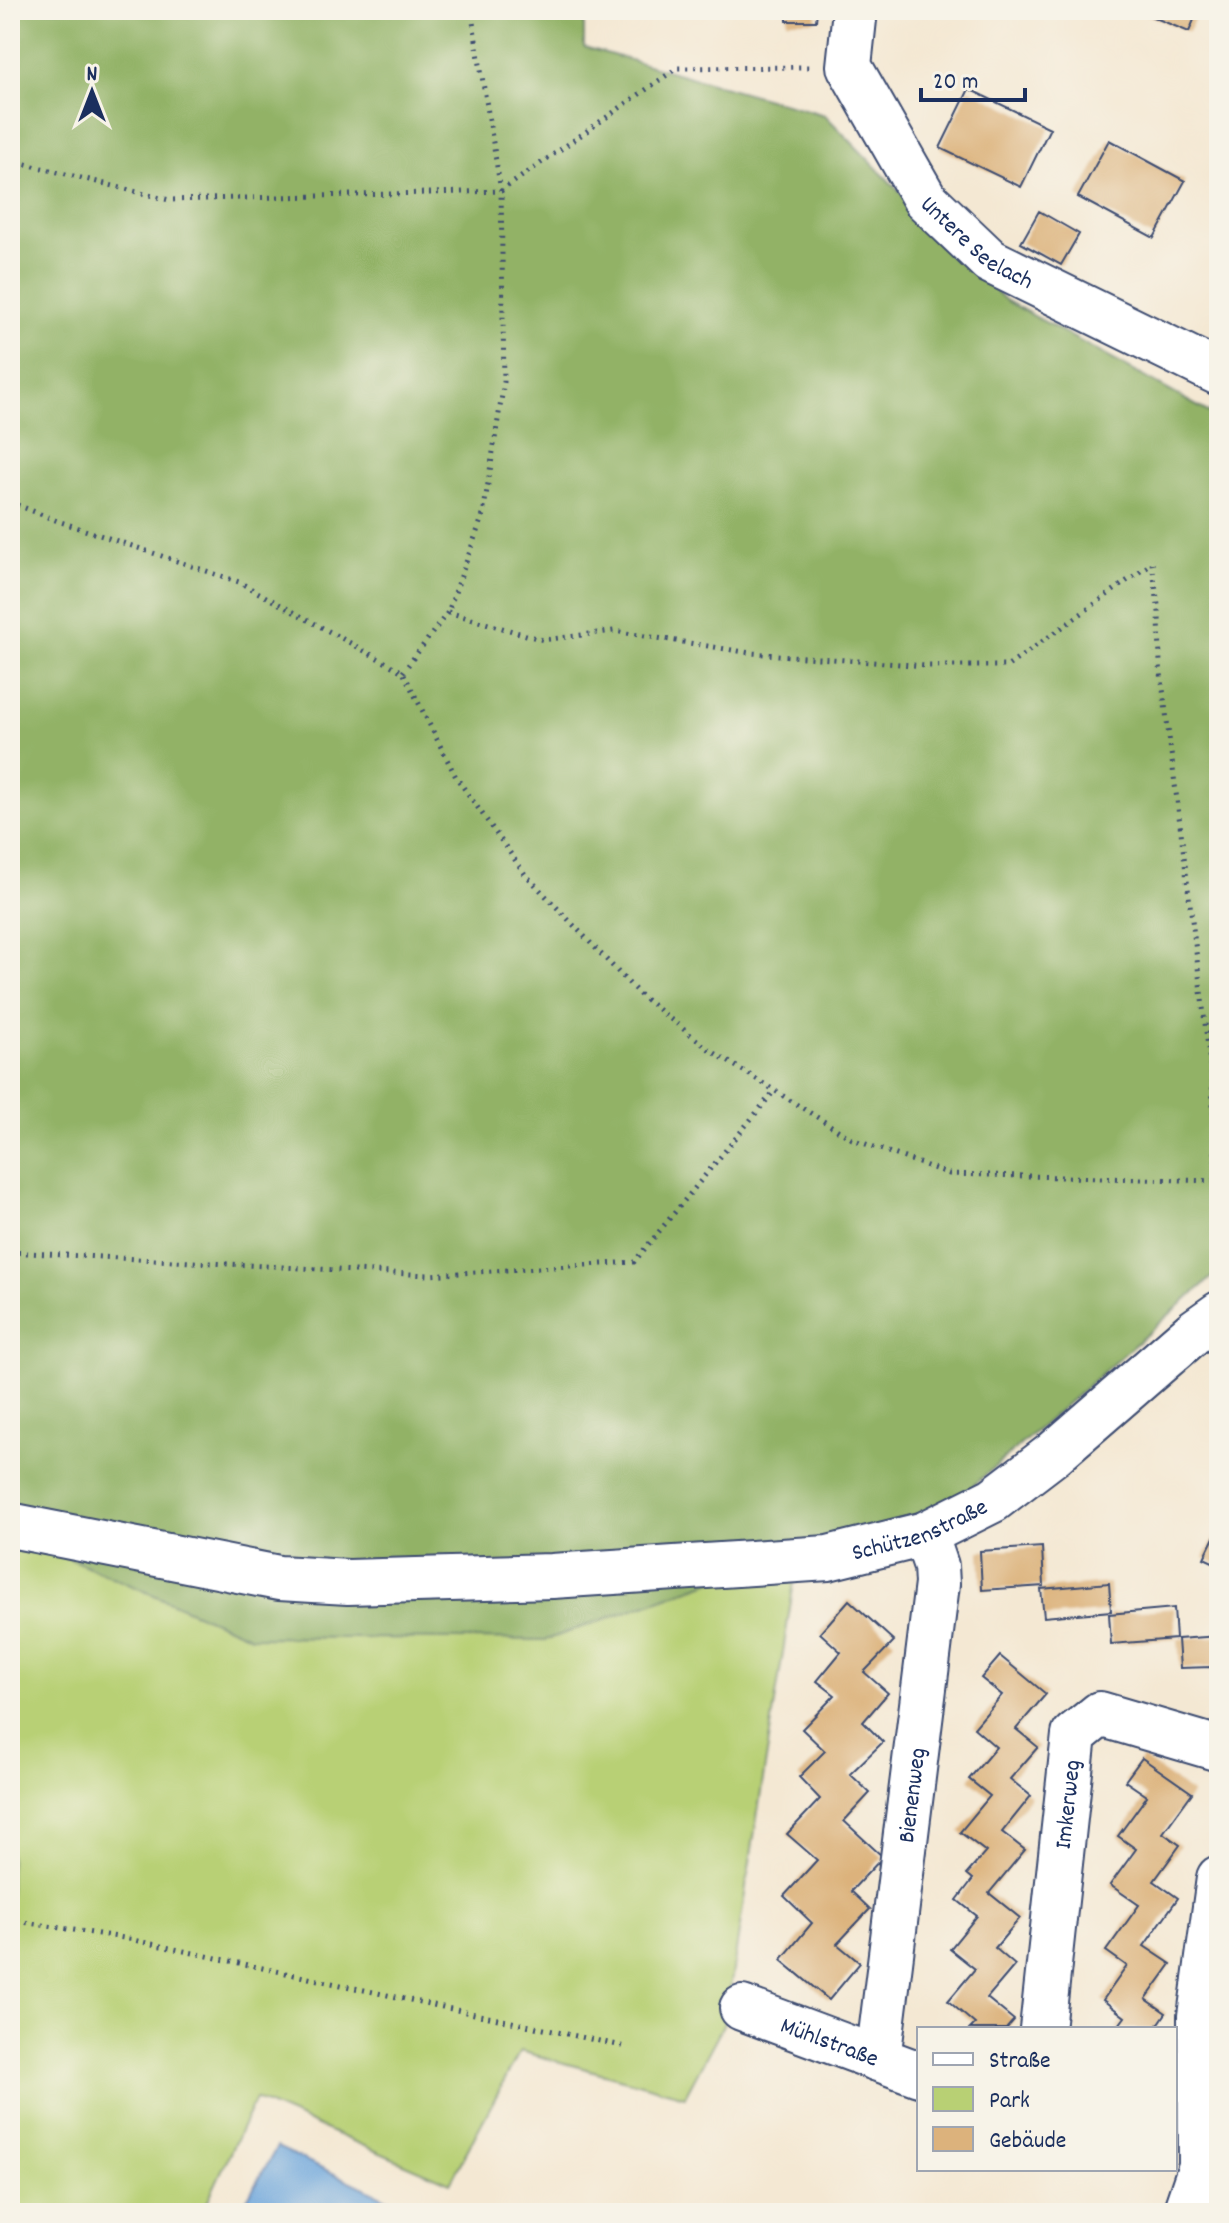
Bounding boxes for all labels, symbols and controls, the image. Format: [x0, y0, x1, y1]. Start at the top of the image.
north arrow [52, 52, 132, 132]
scale bar [921, 52, 1025, 102]
text: N [87, 60, 98, 91]
text: 20 m [933, 66, 979, 100]
street label: Untere Seelach [911, 189, 1038, 300]
street label: Schützenstraße [849, 1491, 994, 1571]
street label: Bienenweg [891, 1746, 937, 1845]
street label: Imkerweg [1048, 1758, 1091, 1851]
street label: Mühlstraße [775, 2010, 883, 2077]
legend [917, 2027, 1177, 2171]
text: Straße [989, 2045, 1051, 2079]
text: Park [989, 2085, 1030, 2119]
text: Gebäude [989, 2125, 1066, 2159]

